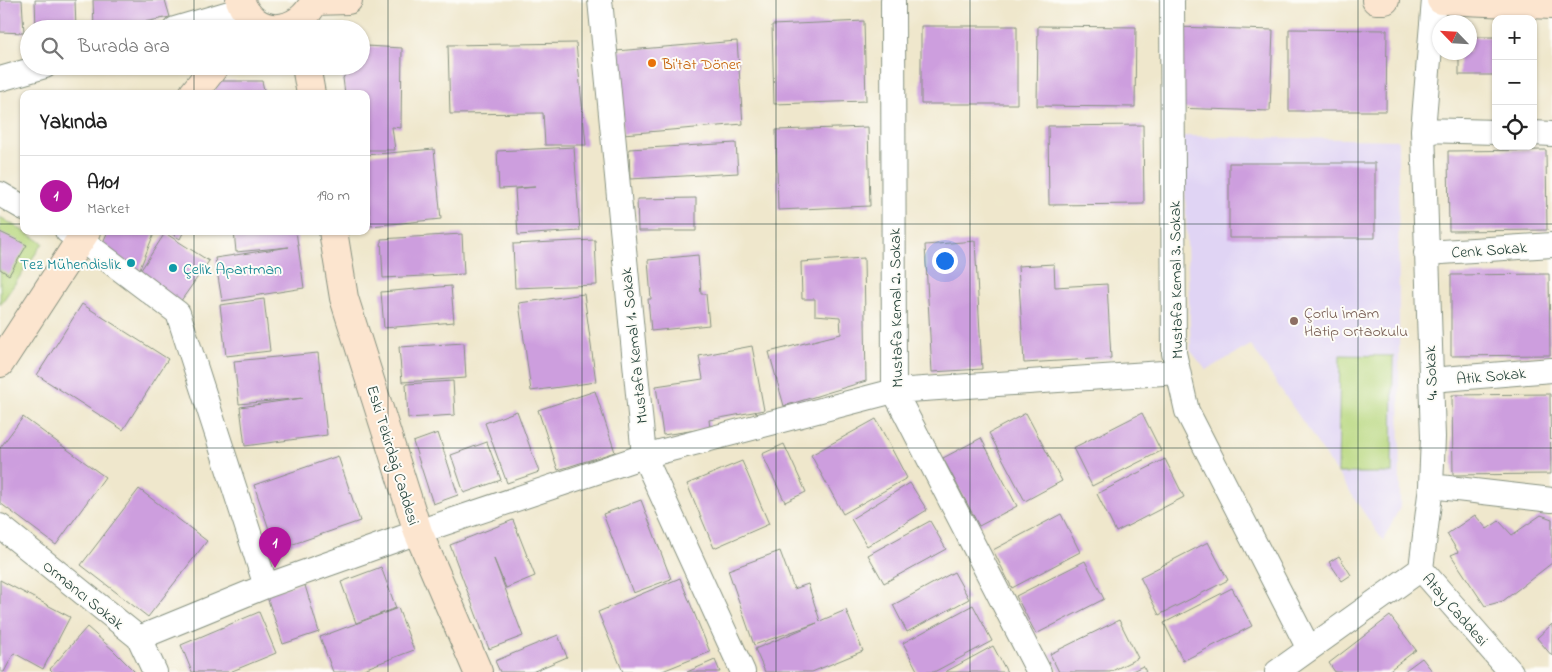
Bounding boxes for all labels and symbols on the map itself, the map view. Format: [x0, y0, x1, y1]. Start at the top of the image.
north arrow [1432, 15, 1477, 60]
place label: Bi'tat Döner [661, 53, 741, 77]
marker: Bi'tat Döner [646, 57, 658, 69]
street label: Mustafa Kemal 3. Sokak [1164, 200, 1190, 359]
street label: Mustafa Kemal 2. Sokak [884, 227, 910, 388]
street label: Cenk Sokak [1451, 236, 1529, 266]
your location [932, 248, 958, 274]
place label: Tez Mühendislik [20, 253, 122, 277]
marker: Tez Mühendislik [125, 257, 137, 269]
place label: Çelik Apartman [183, 258, 282, 282]
marker: Çelik Apartman [167, 262, 179, 274]
street label: Mustafa Kemal 1. Sokak [615, 266, 655, 425]
place label: Çorlu İmam Hatip Ortaokulu [1304, 302, 1408, 344]
marker: Çorlu İmam Hatip Ortaokulu [1288, 315, 1300, 327]
street label: 4. Sokak [1419, 344, 1445, 401]
street label: Atik Sokak [1455, 362, 1528, 392]
street label: Eski Tekirdağ Caddesi [359, 383, 425, 529]
pin: 1 [259, 527, 291, 568]
street label: Ormancı Sokak [37, 555, 130, 637]
street label: Atay Caddesi [1416, 568, 1493, 652]

